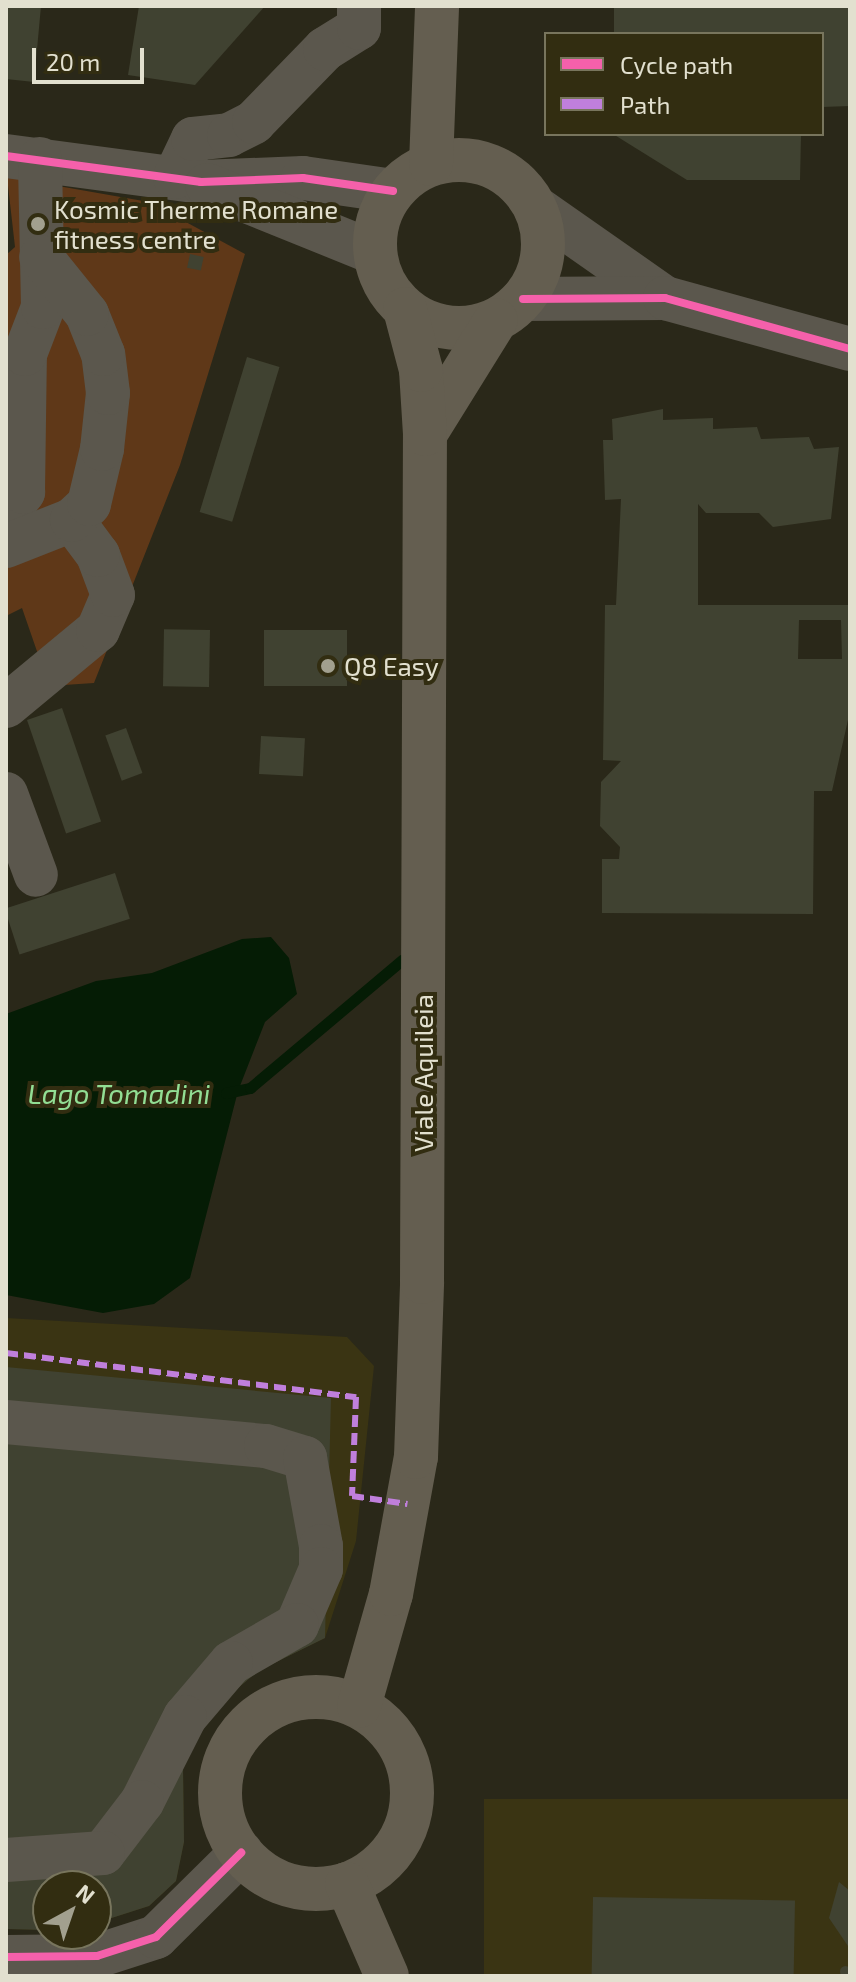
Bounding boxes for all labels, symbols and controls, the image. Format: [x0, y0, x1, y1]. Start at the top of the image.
scale bar [36, 32, 148, 82]
legend [544, 32, 824, 136]
text: 20 m [46, 47, 100, 76]
text: Cycle path [620, 50, 733, 79]
text: Path [620, 90, 670, 119]
place label: Kosmic Therme Romane fitness centre [54, 193, 339, 254]
marker: Kosmic Therme Romane fitness centre [29, 215, 47, 233]
place label: Q8 Easy [344, 650, 439, 682]
marker: Q8 Easy [319, 657, 337, 675]
street label: Viale Aquileia [407, 994, 439, 1152]
water label: Lago Tomadini [27, 1076, 211, 1110]
north arrow [32, 1870, 112, 1950]
text: N [72, 1878, 101, 1908]

